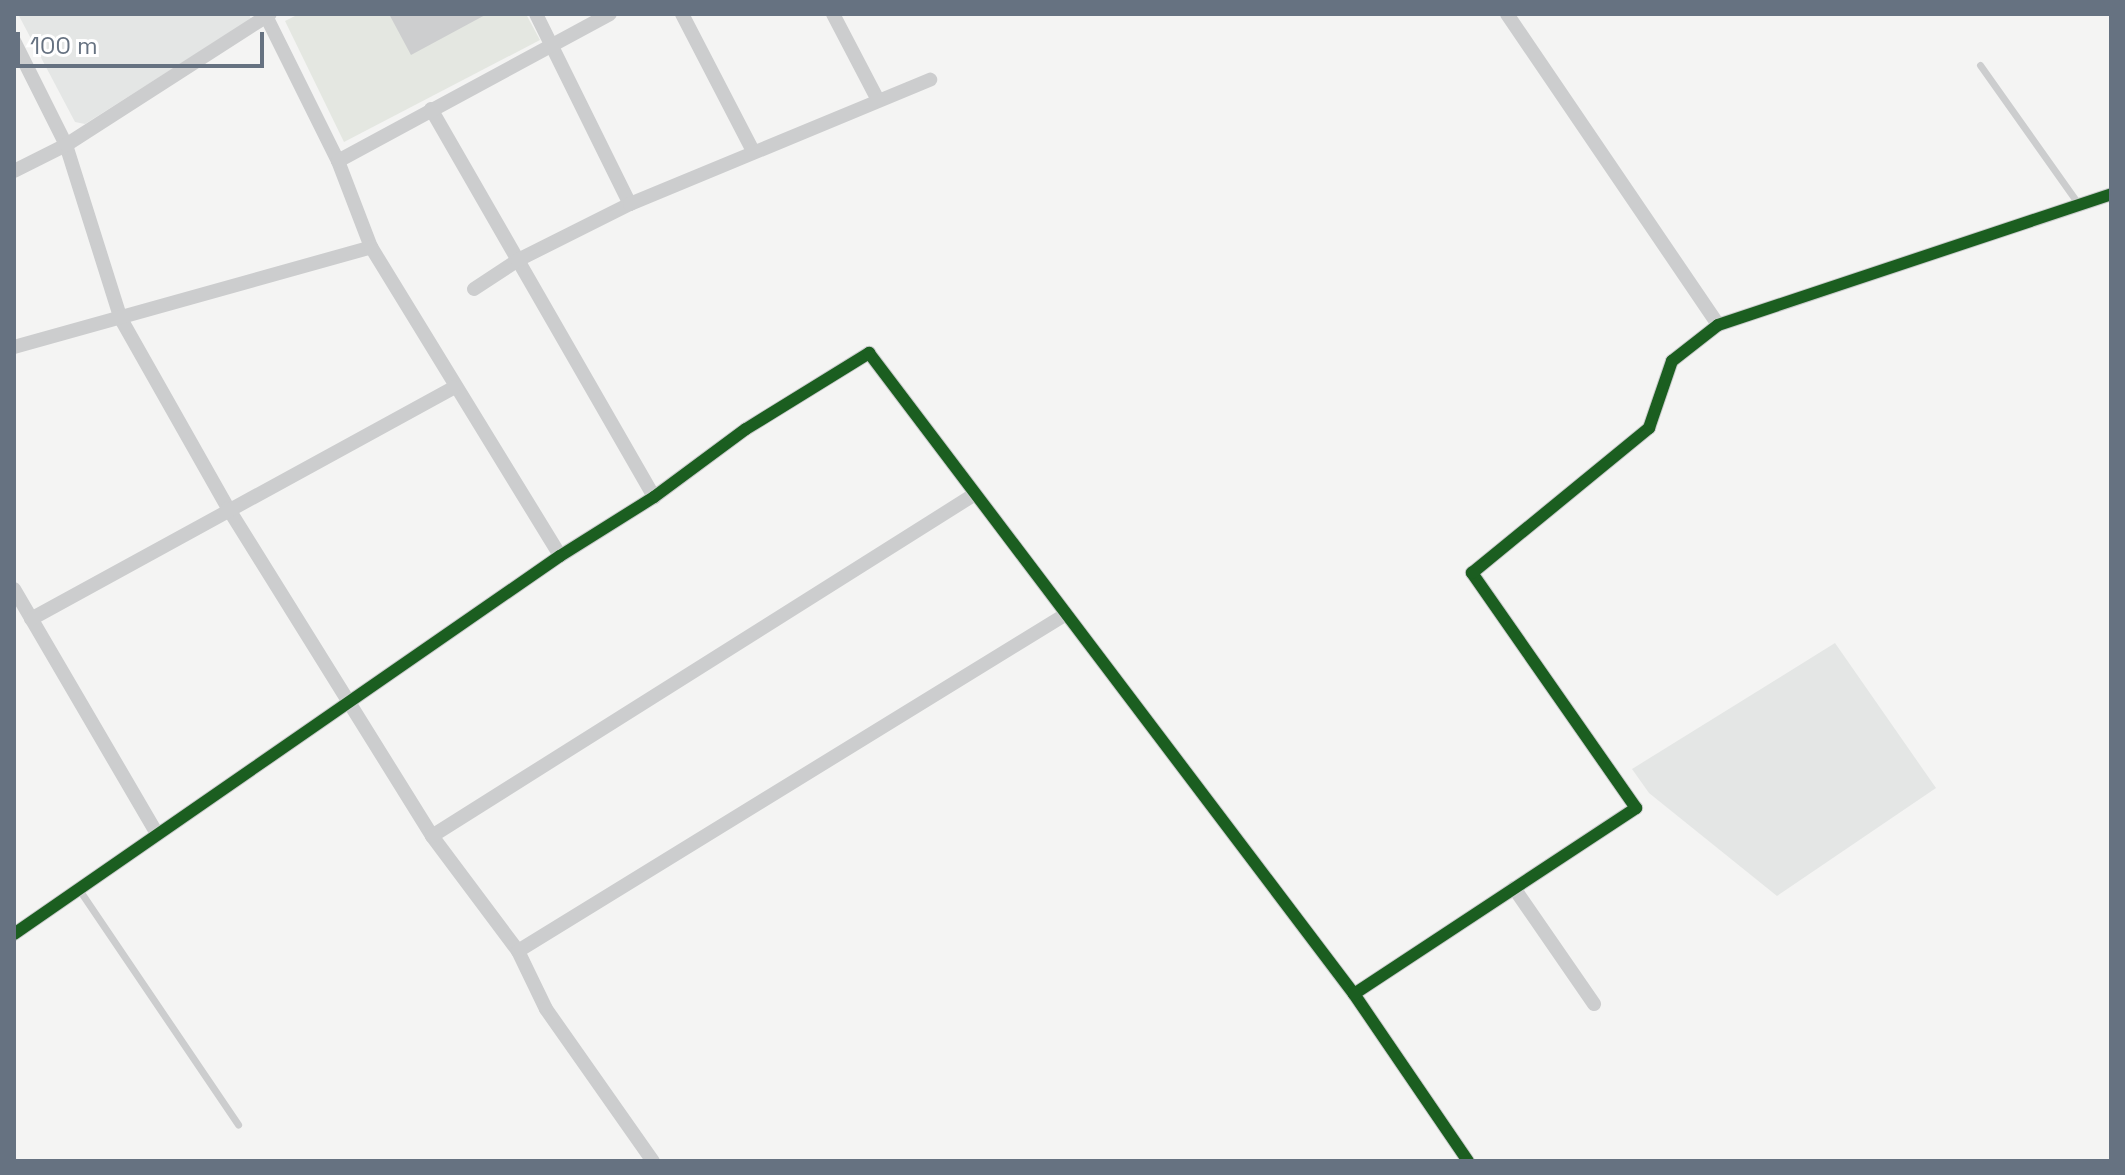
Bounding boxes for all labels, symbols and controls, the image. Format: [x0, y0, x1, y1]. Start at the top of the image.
scale bar [20, 16, 268, 66]
text: 100 m [30, 30, 98, 61]

